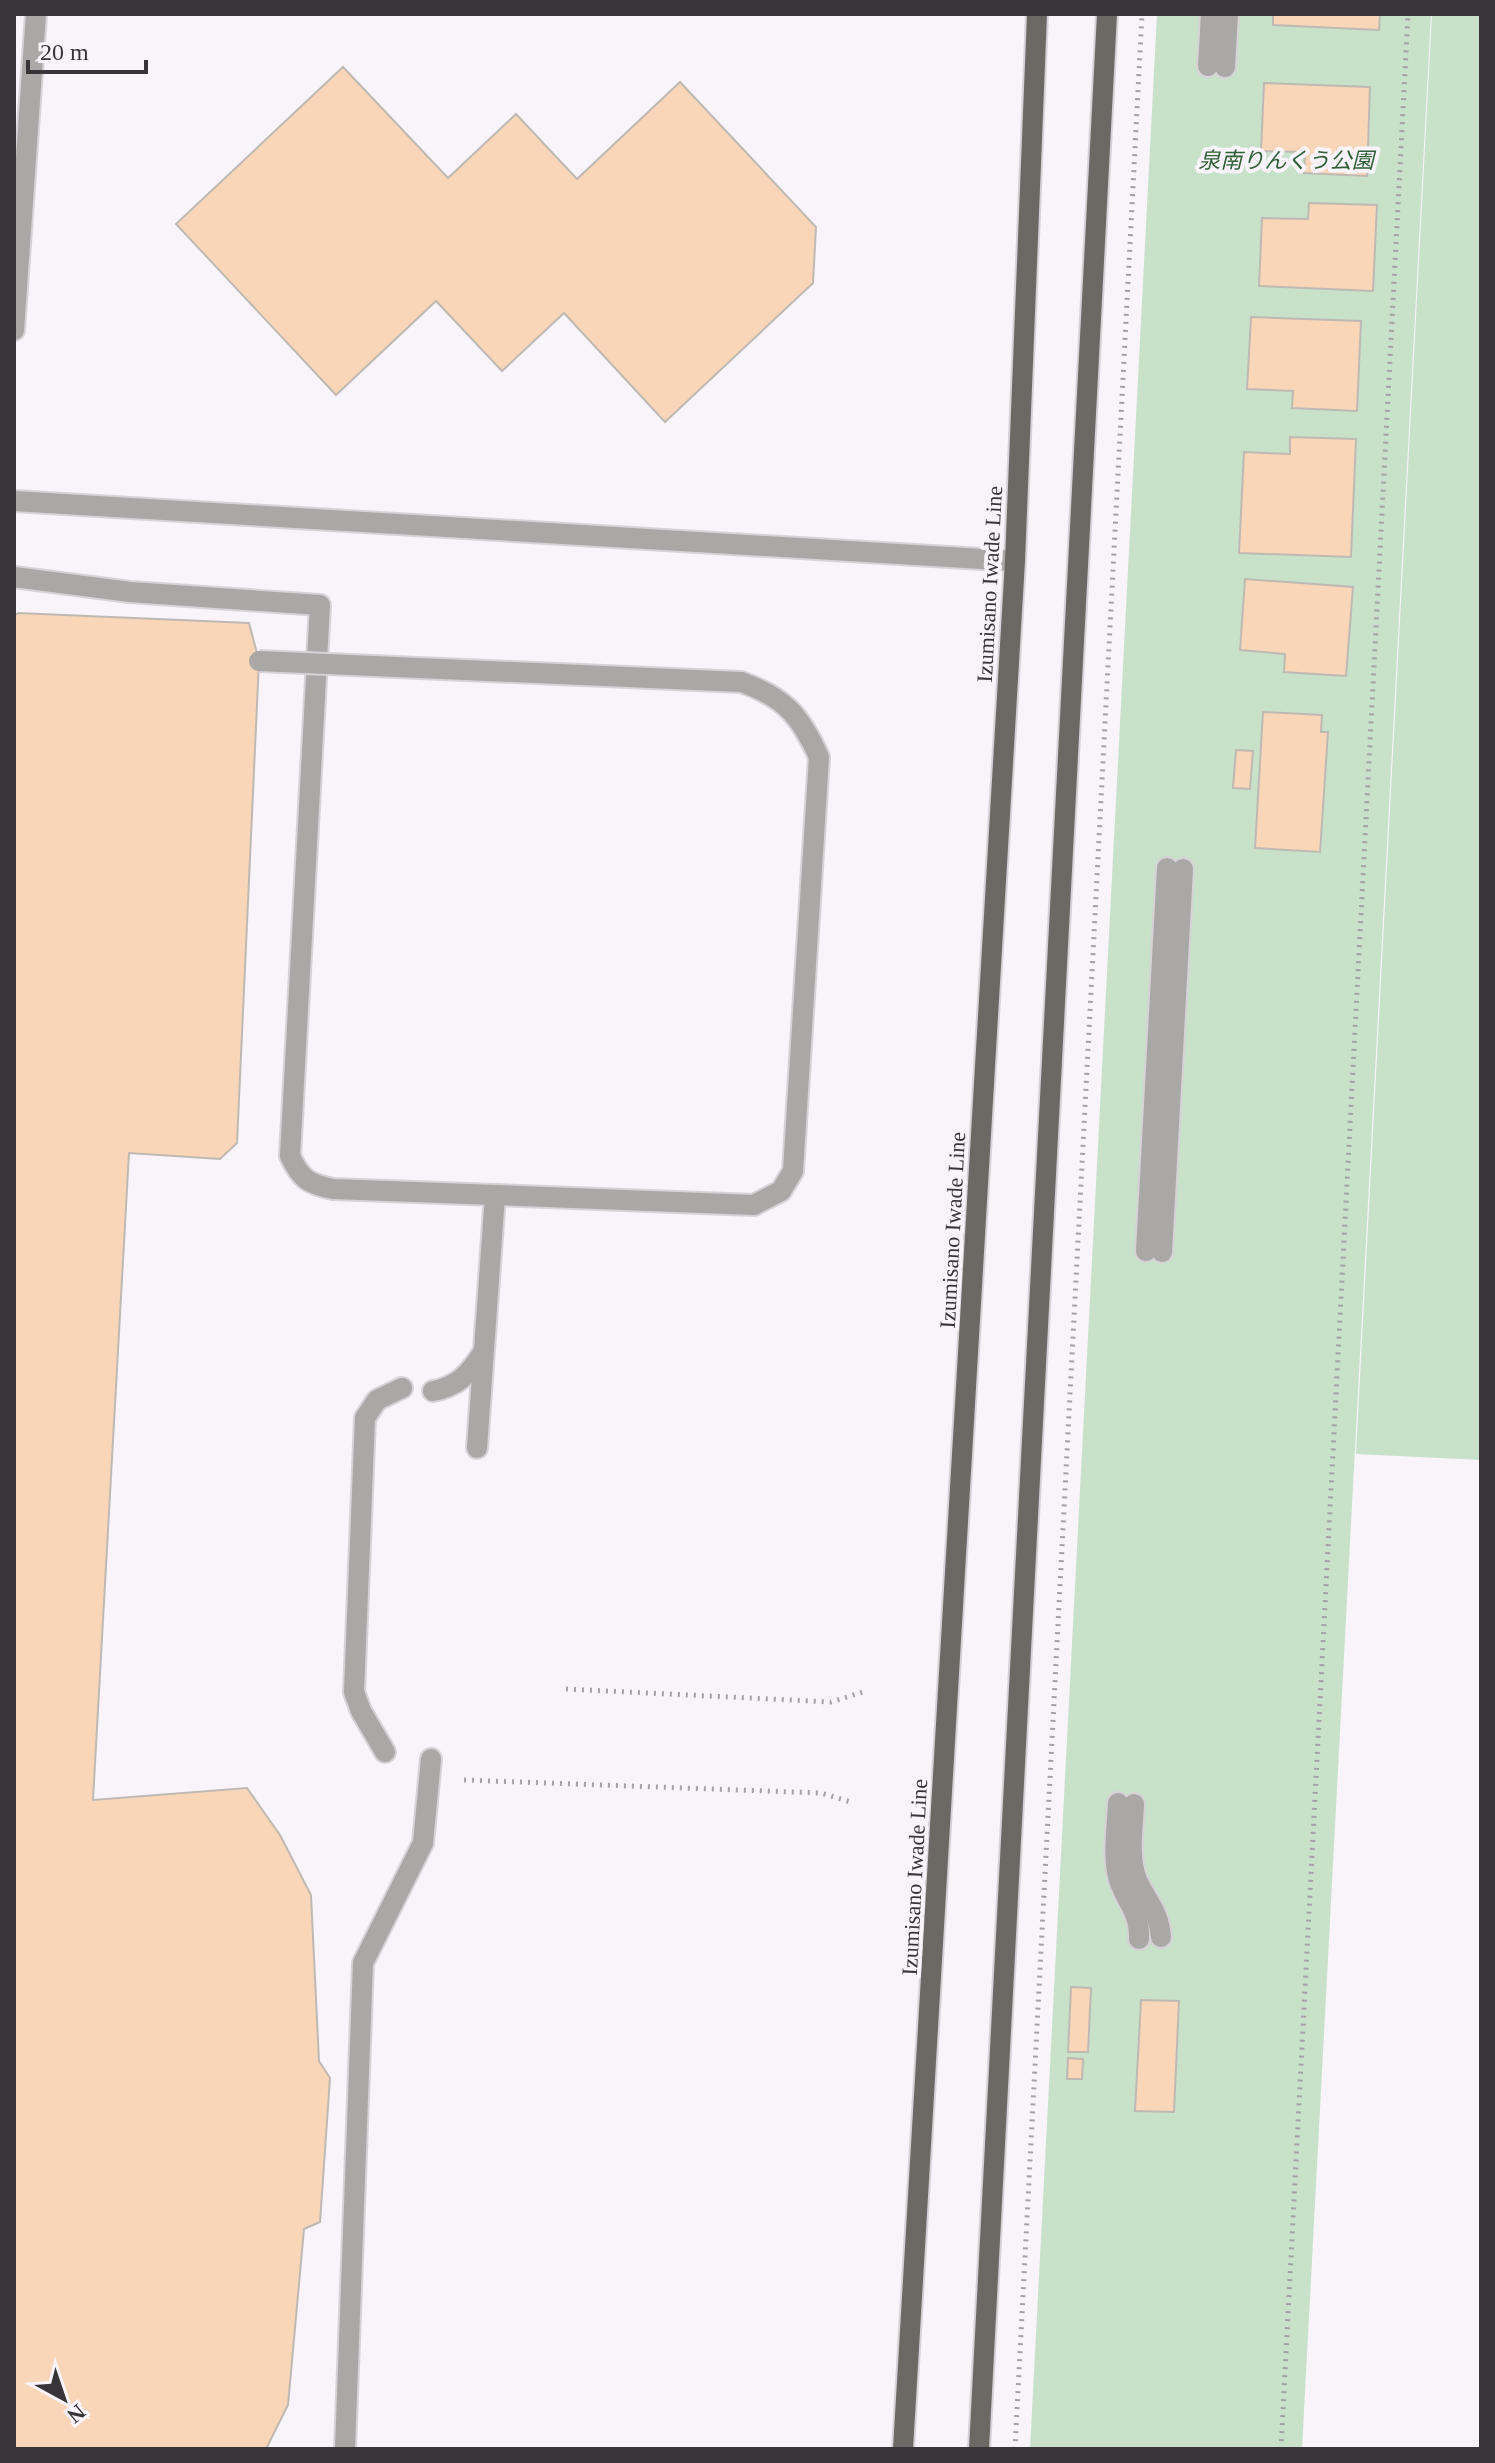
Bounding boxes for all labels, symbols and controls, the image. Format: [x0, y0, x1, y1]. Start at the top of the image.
scale bar [28, 24, 146, 74]
text: 20 m [40, 39, 89, 65]
park label: 泉南りんくう公園 [1198, 148, 1377, 173]
street label: Izumisano Iwade Line [972, 485, 1007, 683]
street label: Izumisano Iwade Line [935, 1131, 970, 1329]
street label: Izumisano Iwade Line [897, 1778, 932, 1976]
north arrow [24, 2359, 104, 2439]
text: N [62, 2399, 91, 2429]

